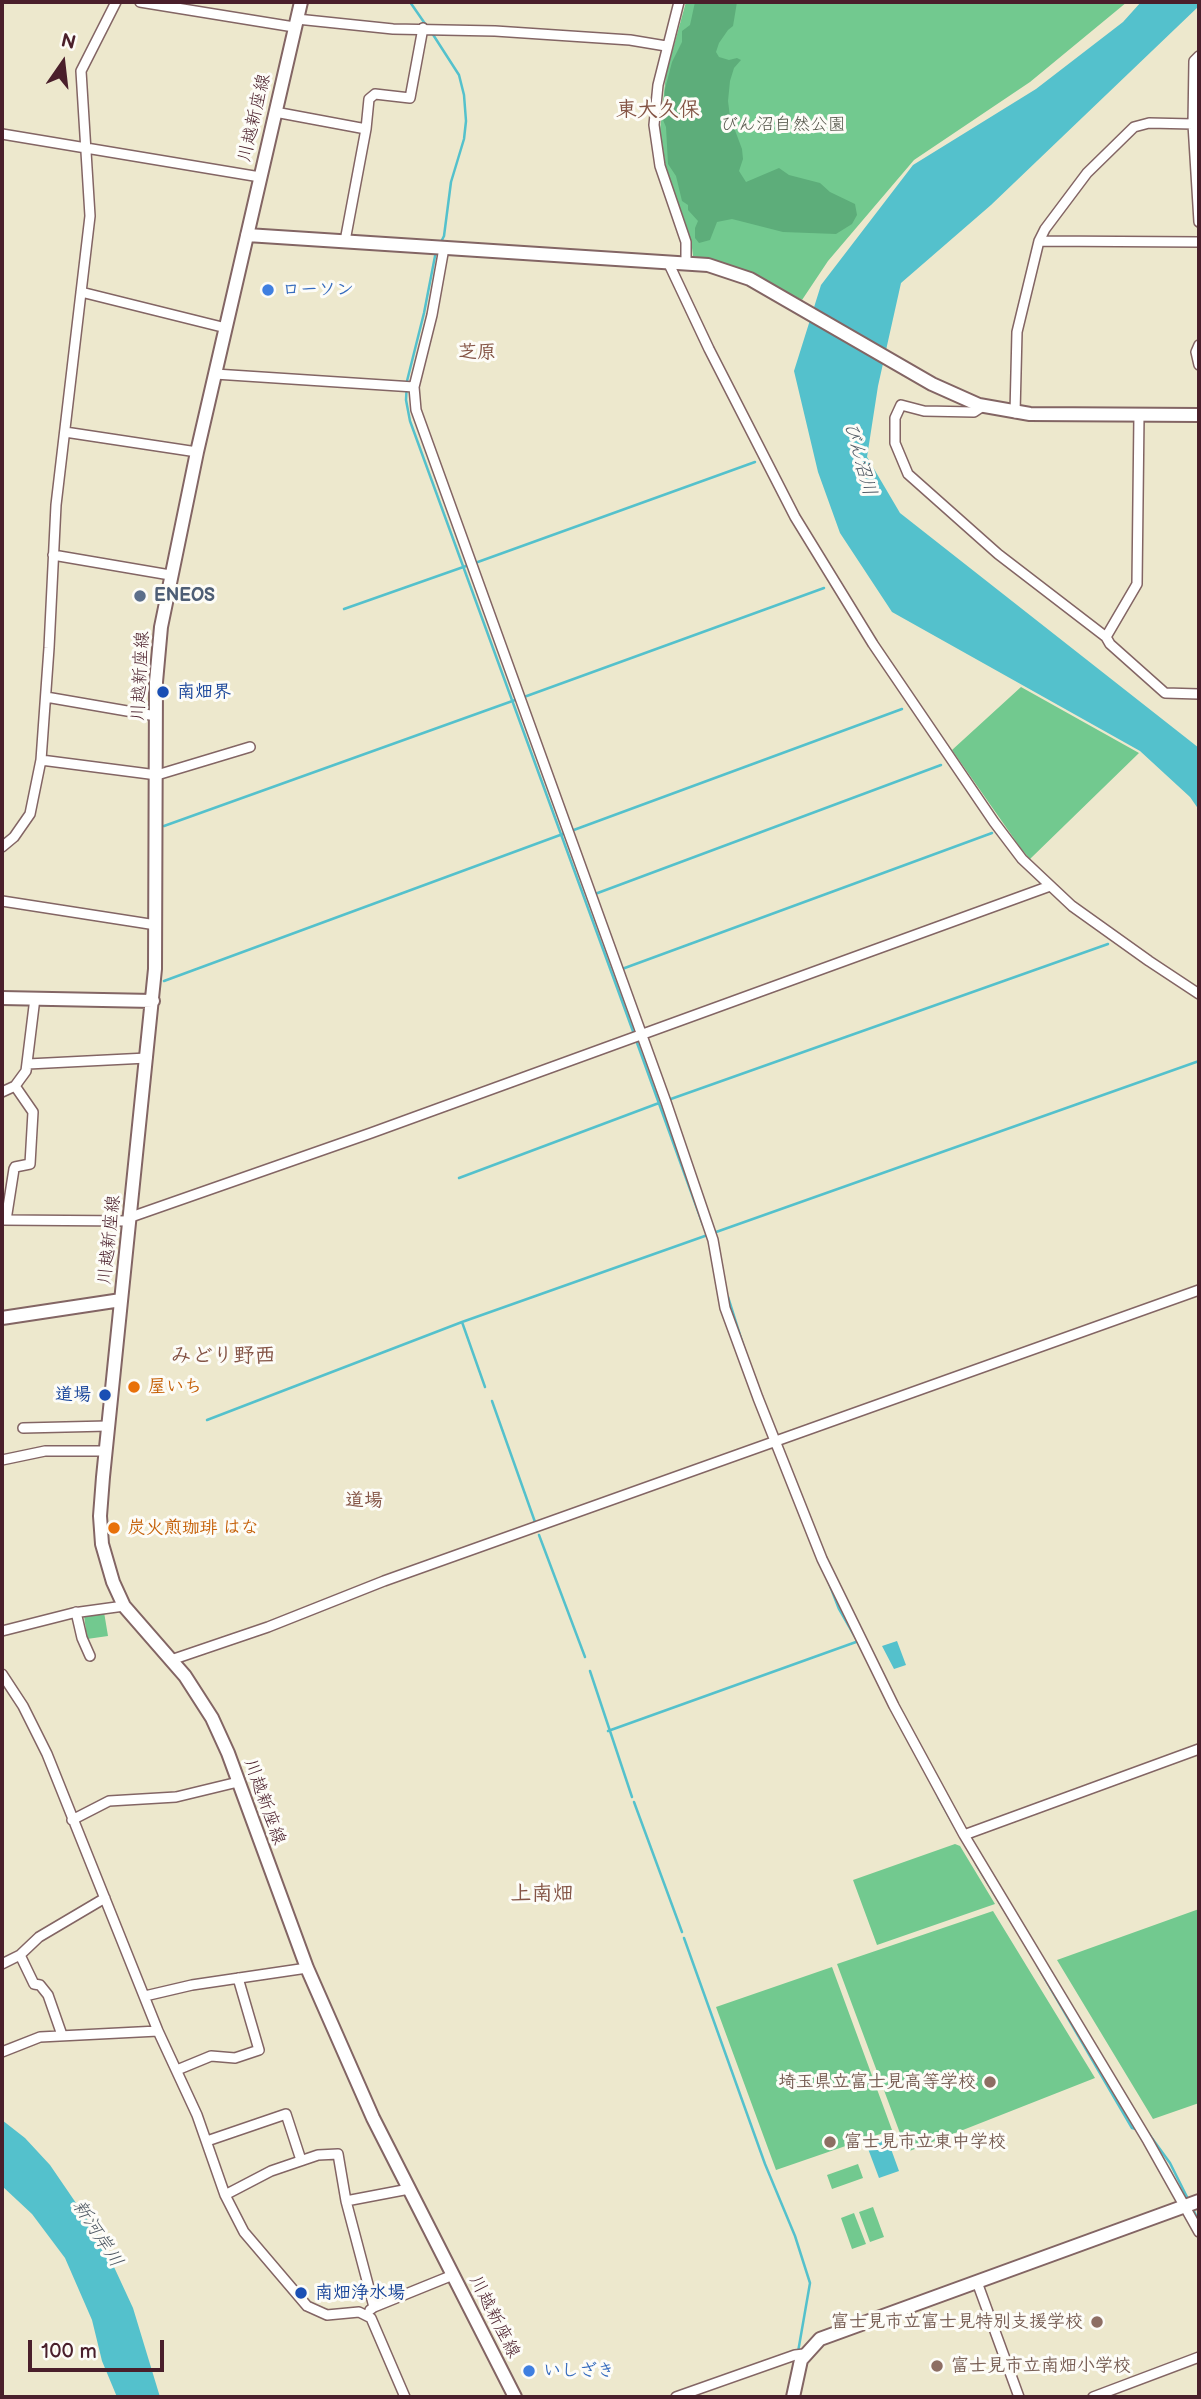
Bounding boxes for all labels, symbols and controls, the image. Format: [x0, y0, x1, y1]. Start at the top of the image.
north arrow [28, 28, 98, 98]
text: N [58, 29, 78, 55]
street label: 川越新座線 [234, 72, 276, 164]
district label: 東大久保 [616, 98, 700, 124]
park label: びん沼自然公園 [720, 114, 846, 136]
place label: ローソン [282, 279, 354, 301]
marker: ローソン [260, 282, 276, 298]
district label: 芝原 [458, 342, 496, 364]
water label: びん沼川 [838, 419, 880, 499]
place label: ENEOS [154, 585, 215, 607]
marker: ENEOS [132, 588, 148, 604]
street label: 川越新座線 [128, 630, 154, 722]
place label: 南畑界 [177, 681, 231, 703]
marker: 南畑界 [155, 684, 171, 700]
street label: 川越新座線 [95, 1194, 125, 1286]
district label: みどり野西 [171, 1344, 275, 1370]
place label: 屋いち [148, 1376, 202, 1398]
marker: 屋いち [126, 1379, 142, 1395]
place label: 道場 [55, 1384, 91, 1406]
marker: 道場 [97, 1387, 113, 1403]
district label: 道場 [345, 1490, 383, 1512]
place label: 炭火煎珈琲 はな [128, 1517, 259, 1539]
marker: 炭火煎珈琲 はな [106, 1520, 122, 1536]
street label: 川越新座線 [238, 1756, 290, 1848]
district label: 上南畑 [511, 1882, 573, 1908]
place label: 埼玉県立富士見高等学校 [778, 2071, 976, 2093]
marker: 埼玉県立富士見高等学校 [982, 2074, 998, 2090]
place label: 富士見市立東中学校 [844, 2131, 1006, 2153]
marker: 富士見市立東中学校 [822, 2134, 838, 2150]
water label: 新河岸川 [67, 2196, 127, 2272]
street label: 川越新座線 [464, 2272, 524, 2362]
place label: 南畑浄水場 [315, 2282, 405, 2304]
marker: 南畑浄水場 [293, 2285, 309, 2301]
place label: 富士見市立富士見特別支援学校 [831, 2311, 1083, 2333]
marker: 富士見市立富士見特別支援学校 [1089, 2314, 1105, 2330]
scale bar [32, 2326, 168, 2370]
text: 100 m [41, 2339, 97, 2364]
place label: 富士見市立南畑小学校 [951, 2355, 1131, 2377]
marker: 富士見市立南畑小学校 [929, 2358, 945, 2374]
place label: いしざき [543, 2360, 615, 2382]
marker: いしざき [521, 2363, 537, 2379]

